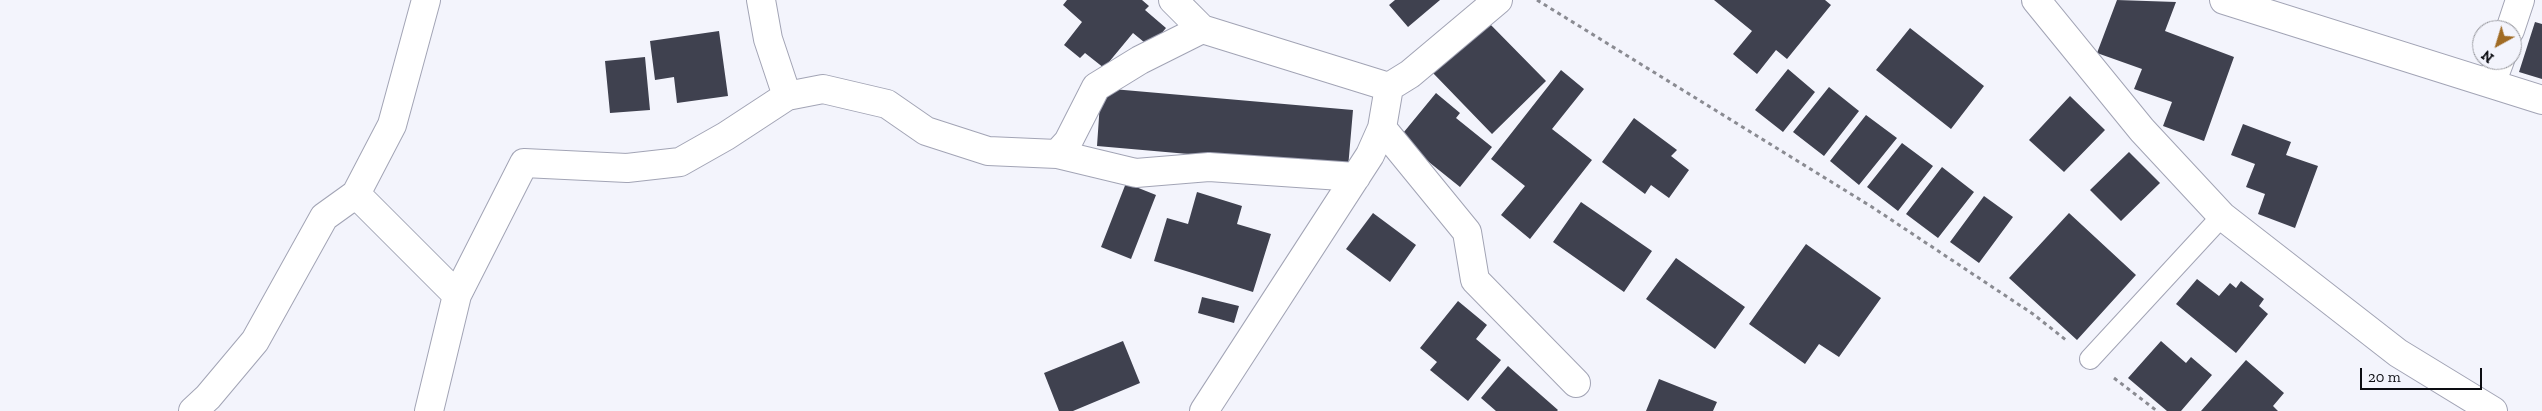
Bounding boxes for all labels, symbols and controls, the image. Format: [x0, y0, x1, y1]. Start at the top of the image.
north arrow [2472, 20, 2522, 70]
text: N [2478, 46, 2497, 66]
scale bar [2362, 358, 2484, 390]
text: 20 m [2368, 368, 2401, 386]

